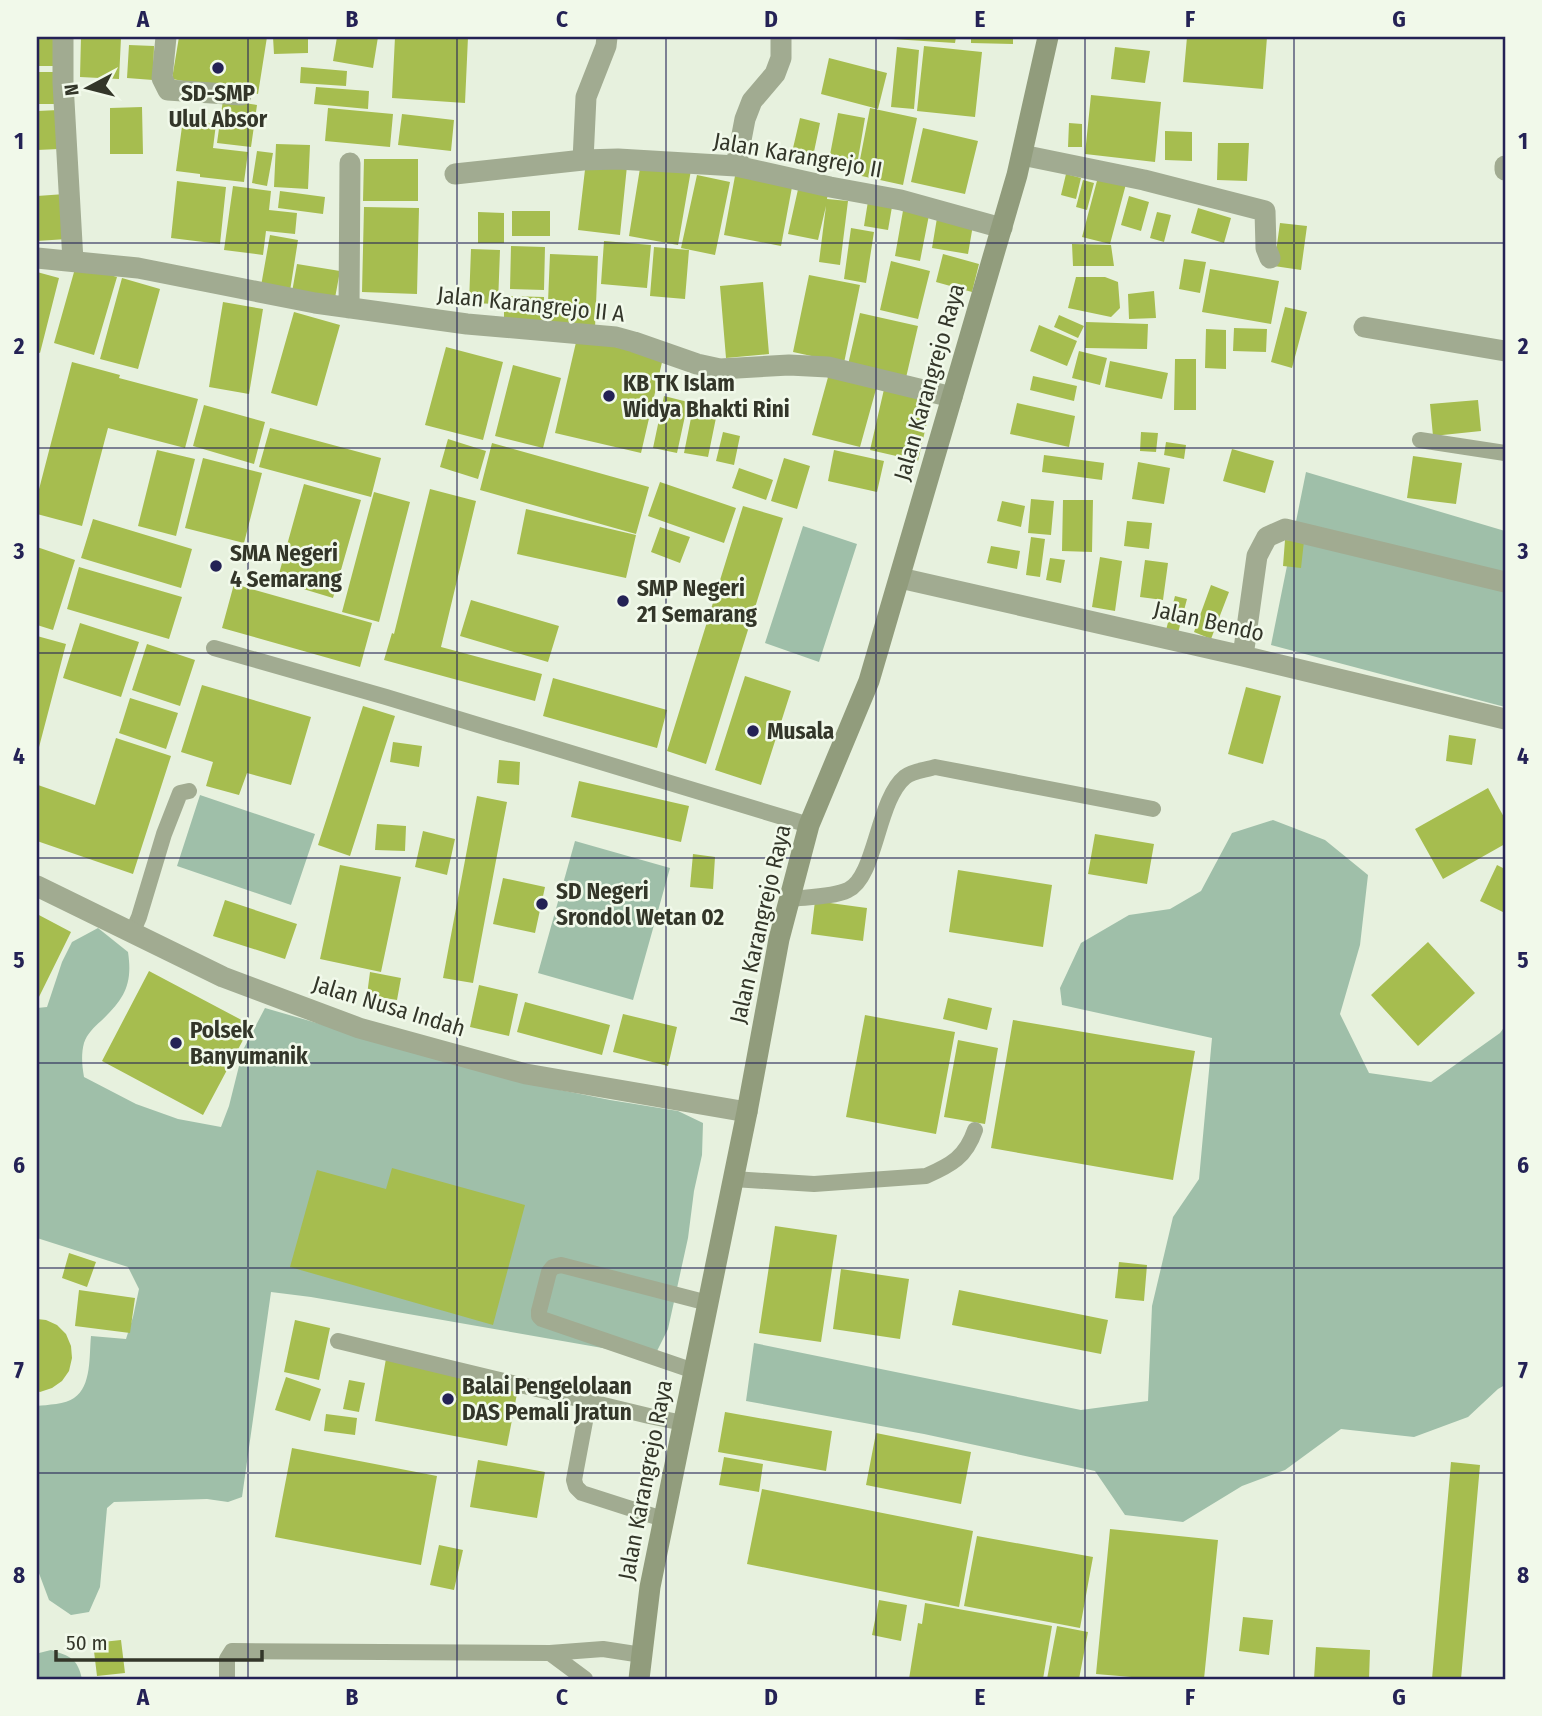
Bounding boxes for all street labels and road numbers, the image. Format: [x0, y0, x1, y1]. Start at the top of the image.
street label: Jalan Karangrejo II [711, 126, 885, 184]
street label: Jalan Karangrejo II A [436, 280, 626, 328]
street label: Jalan Karangrejo Raya [888, 280, 970, 484]
street label: Jalan Bendo [1151, 595, 1267, 647]
street label: Jalan Karangrejo Raya [723, 822, 797, 1026]
street label: Jalan Nusa Indah [309, 969, 469, 1043]
street label: Jalan Karangrejo Raya [612, 1378, 678, 1582]

